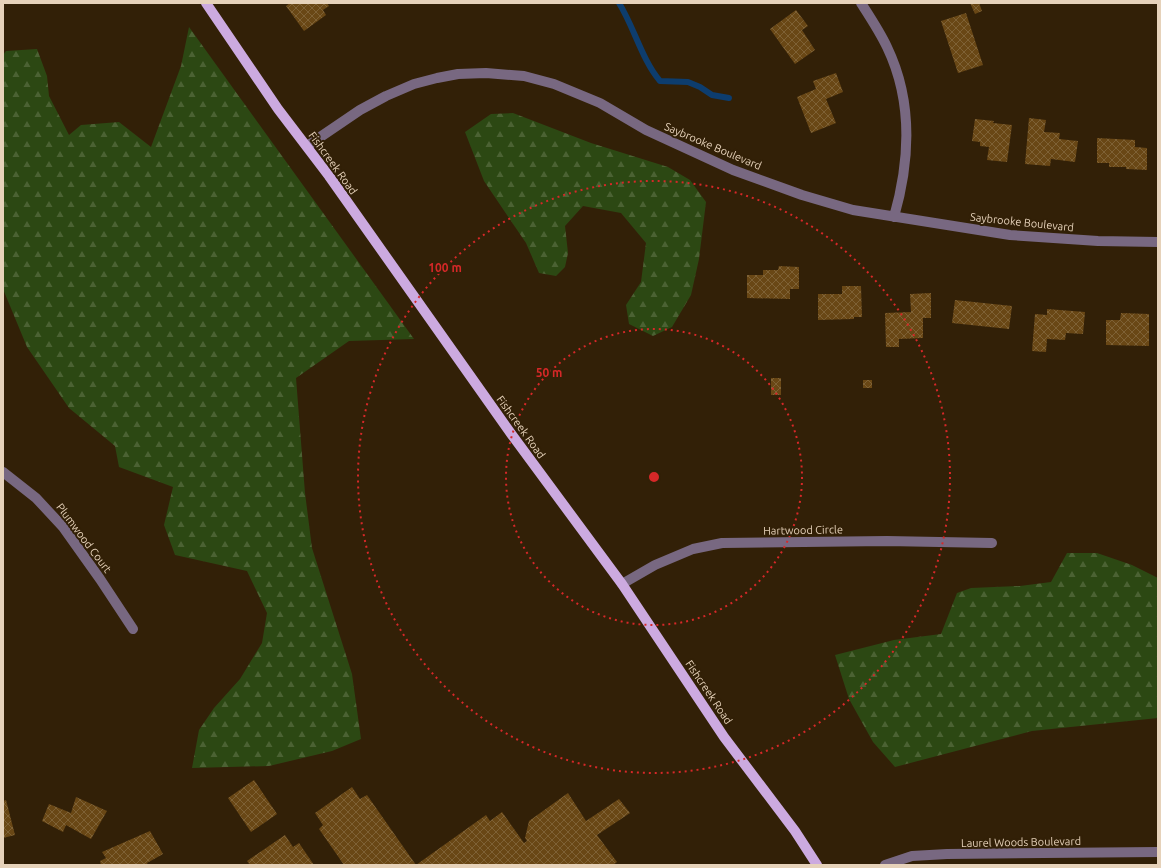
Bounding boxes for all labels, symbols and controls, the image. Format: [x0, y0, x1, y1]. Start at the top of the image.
street label: Saybrooke Boulevard [663, 120, 763, 172]
street label: Fishcreek Road [306, 129, 360, 197]
street label: Saybrooke Boulevard [969, 211, 1075, 233]
text: 100 m [428, 261, 462, 274]
text: 50 m [536, 366, 562, 379]
street label: Fishcreek Road [494, 393, 548, 461]
centre of rings [647, 470, 661, 484]
street label: Plumwood Court [54, 501, 114, 576]
street label: Hartwood Circle [763, 523, 843, 537]
street label: Fishcreek Road [683, 658, 735, 726]
street label: Laurel Woods Boulevard [961, 835, 1081, 849]

